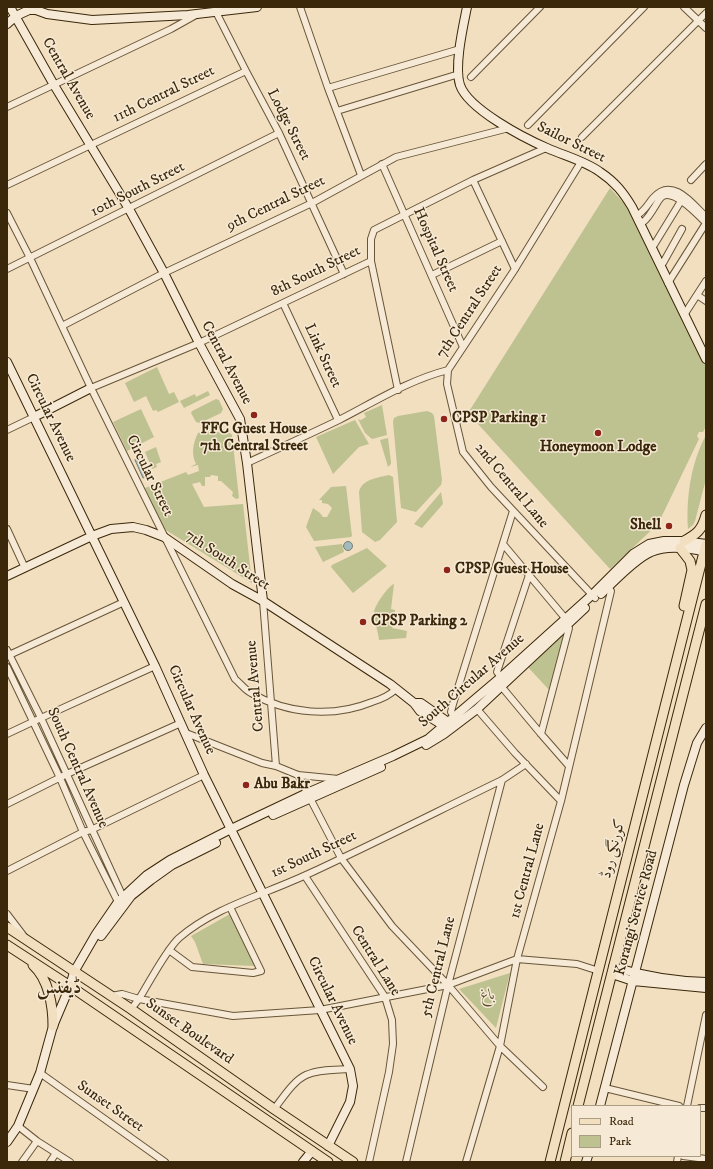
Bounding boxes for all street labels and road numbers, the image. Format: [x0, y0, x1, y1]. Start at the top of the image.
street label: Central Avenue [37, 35, 99, 123]
street label: 11th Central Street [110, 63, 218, 127]
street label: Lodge Street [262, 86, 314, 164]
street label: Sailor Street [534, 119, 608, 167]
street label: 10th South Street [88, 159, 188, 221]
street label: 9th Central Street [224, 172, 328, 236]
street label: Hospital Street [408, 205, 462, 295]
street label: 8th South Street [268, 243, 364, 301]
street label: 7th Central Street [433, 262, 507, 362]
street label: Central Avenue [197, 318, 255, 408]
street label: Link Street [299, 321, 345, 391]
street label: Circular Avenue [21, 371, 79, 465]
street label: Circular Street [122, 432, 176, 520]
street label: 2nd Central Lane [470, 440, 552, 532]
street label: 7th South Street [181, 527, 273, 595]
street label: South Circular Avenue [415, 630, 529, 732]
street label: Central Avenue [243, 640, 269, 732]
street label: Circular Avenue [163, 663, 219, 757]
street label: South Central Avenue [42, 705, 112, 831]
street label: کورنگی روڈ [598, 818, 630, 880]
street label: 1st Central Lane [507, 821, 549, 921]
street label: 1st South Street [268, 827, 360, 883]
street label: Korangi Service Road [612, 848, 662, 978]
street label: 5th Central Lane [418, 915, 460, 1019]
street label: Central Lane [346, 922, 404, 1000]
street label: Circular Avenue [303, 954, 361, 1048]
street label: Sunset Boulevard [142, 995, 236, 1069]
street label: Sunset Street [73, 1077, 147, 1137]

